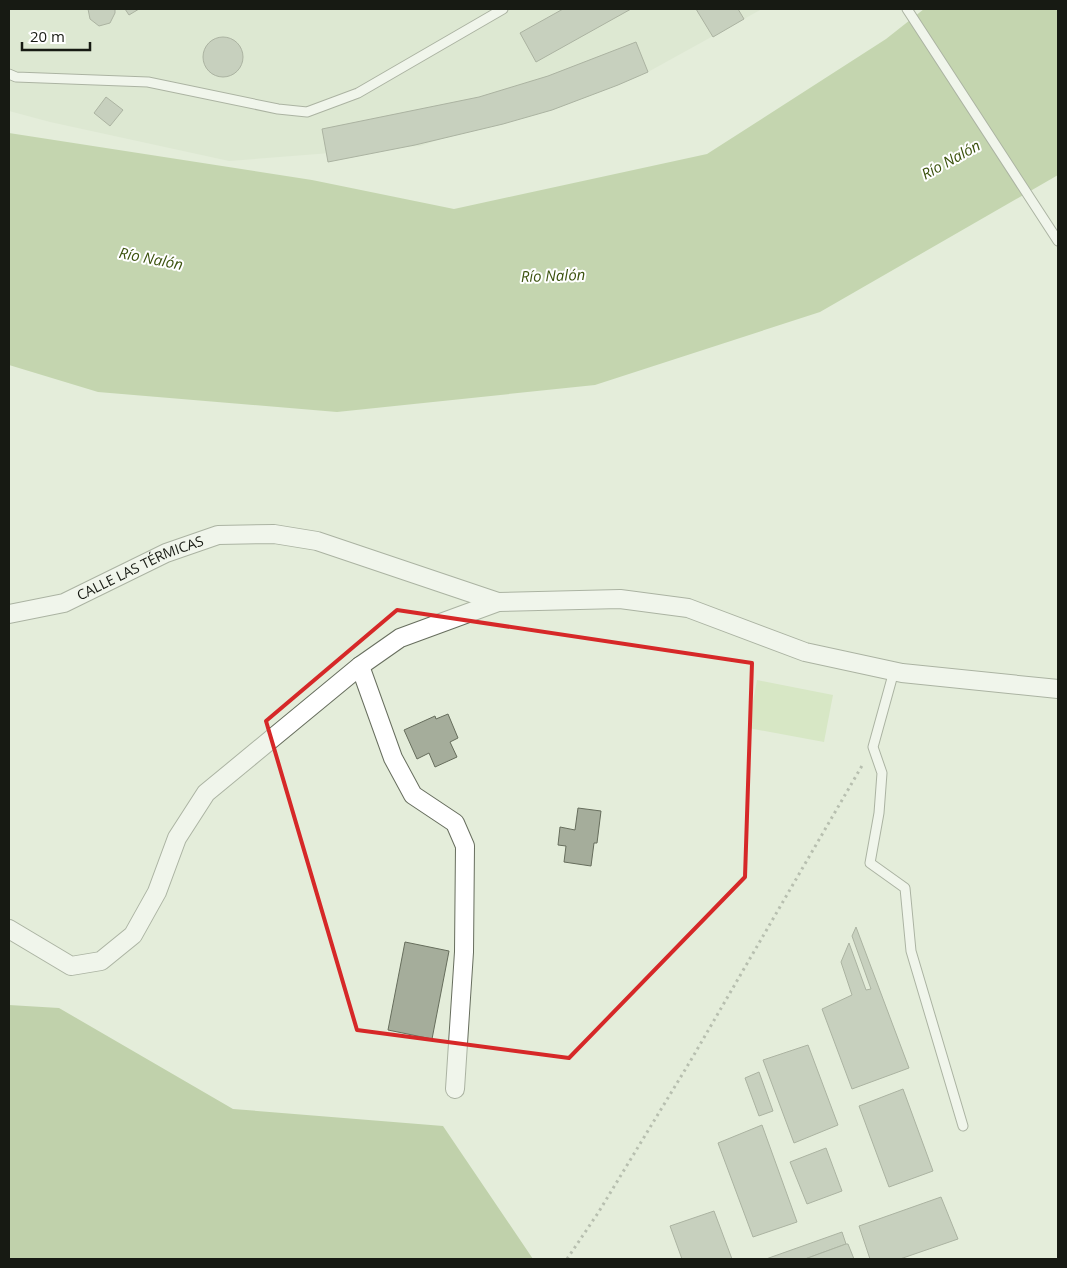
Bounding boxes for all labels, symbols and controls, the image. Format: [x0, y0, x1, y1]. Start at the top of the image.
scale bar [22, 20, 90, 52]
text: 20 m [30, 26, 65, 46]
water label: Río Nalón [917, 135, 984, 184]
water label: Río Nalón [118, 242, 185, 274]
water label: Río Nalón [520, 264, 586, 286]
street label: CALLE LAS TÉRMICAS [73, 531, 206, 604]

